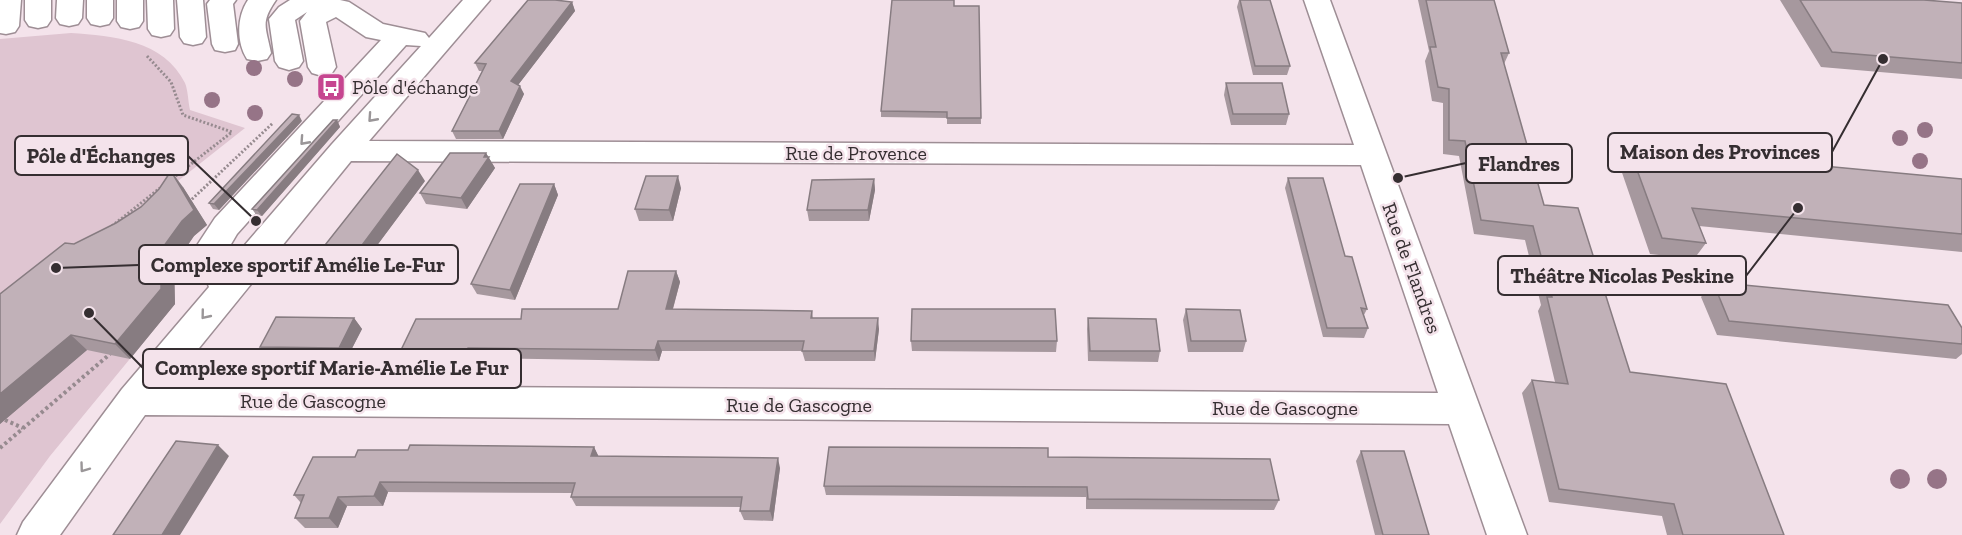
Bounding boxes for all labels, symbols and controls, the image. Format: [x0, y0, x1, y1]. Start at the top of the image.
bus stop icon: Pôle d'échange [315, 71, 347, 103]
place label: Pôle d'échange [352, 75, 478, 99]
one-way arrow [368, 111, 379, 122]
callout: Maison des Provinces [1608, 133, 1832, 172]
one-way arrow [300, 134, 311, 145]
callout: Pôle d'Échanges [15, 136, 188, 175]
text: Maison des Provinces [1620, 139, 1821, 164]
street label: Rue de Provence [785, 141, 927, 165]
text: Pôle d'Échanges [27, 143, 176, 168]
callout: Flandres [1466, 144, 1572, 183]
text: Flandres [1478, 151, 1560, 176]
street label: Rue de Flandres [1377, 199, 1447, 337]
callout: Complexe sportif Amélie Le-Fur [139, 245, 458, 284]
text: Complexe sportif Amélie Le-Fur [151, 252, 445, 277]
callout: Théâtre Nicolas Peskine [1498, 256, 1746, 295]
text: Théâtre Nicolas Peskine [1510, 263, 1734, 288]
one-way arrow [202, 308, 213, 319]
callout: Complexe sportif Marie-Amélie Le Fur [143, 349, 521, 388]
text: Complexe sportif Marie-Amélie Le Fur [155, 355, 509, 380]
street label: Rue de Gascogne [240, 389, 386, 413]
street label: Rue de Gascogne [726, 393, 872, 417]
street label: Rue de Gascogne [1212, 396, 1358, 420]
one-way arrow [80, 461, 91, 472]

